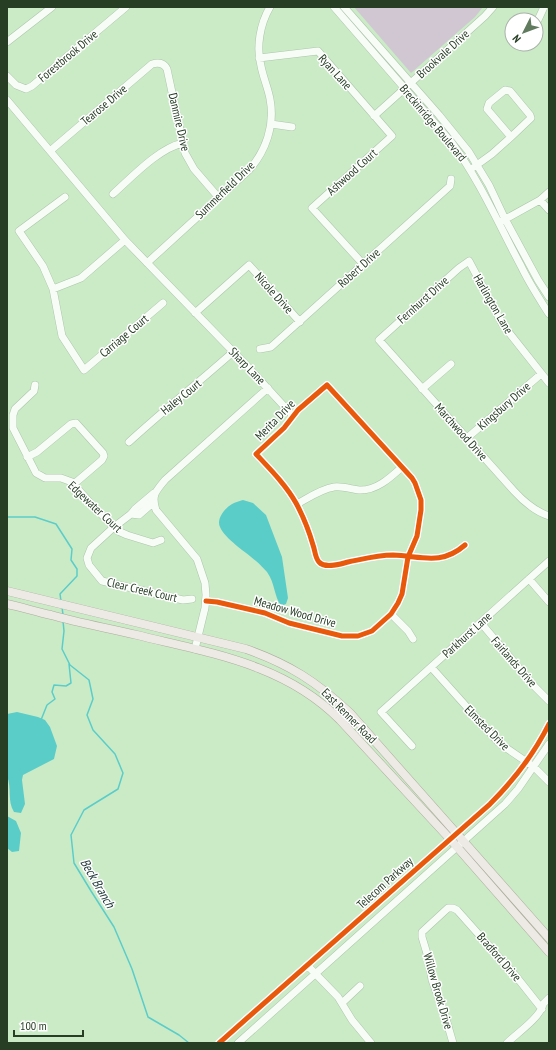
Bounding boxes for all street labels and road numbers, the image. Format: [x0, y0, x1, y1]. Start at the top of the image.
street label: Forestbrook Drive [35, 26, 101, 85]
street label: Brookvale Drive [413, 26, 472, 81]
street label: Ryan Lane [316, 51, 355, 92]
street label: Tearose Drive [78, 81, 130, 128]
street label: Breckinridge Boulevard [397, 81, 470, 164]
street label: Danmire Drive [165, 91, 193, 153]
street label: Ashwood Court [323, 145, 380, 198]
street label: Summerfield Drive [192, 158, 257, 222]
street label: Robert Drive [334, 245, 383, 291]
street label: Nicole Drive [252, 269, 297, 316]
street label: Harlington Lane [470, 271, 517, 336]
street label: Fernhurst Drive [394, 273, 451, 327]
street label: Carriage Court [96, 310, 152, 360]
street label: Sharp Lane [226, 344, 269, 387]
street label: Haley Court [157, 375, 205, 418]
street label: Kingsbury Drive [474, 379, 533, 433]
street label: Merita Drive [252, 396, 298, 443]
street label: Marchwood Drive [432, 400, 491, 464]
street label: Edgewater Court [65, 478, 126, 536]
street label: Clear Creek Court [106, 574, 179, 605]
street label: Meadow Wood Drive [252, 593, 338, 630]
street label: Parkhurst Lane [439, 609, 495, 661]
street label: Fairlands Drive [488, 633, 540, 690]
street label: East Renner Road [319, 685, 380, 746]
street label: Elmsted Drive [462, 702, 513, 753]
street label: Telecom Parkway [353, 853, 416, 912]
street label: Bradford Drive [474, 929, 525, 984]
street label: Willow Brook Drive [420, 951, 457, 1031]

